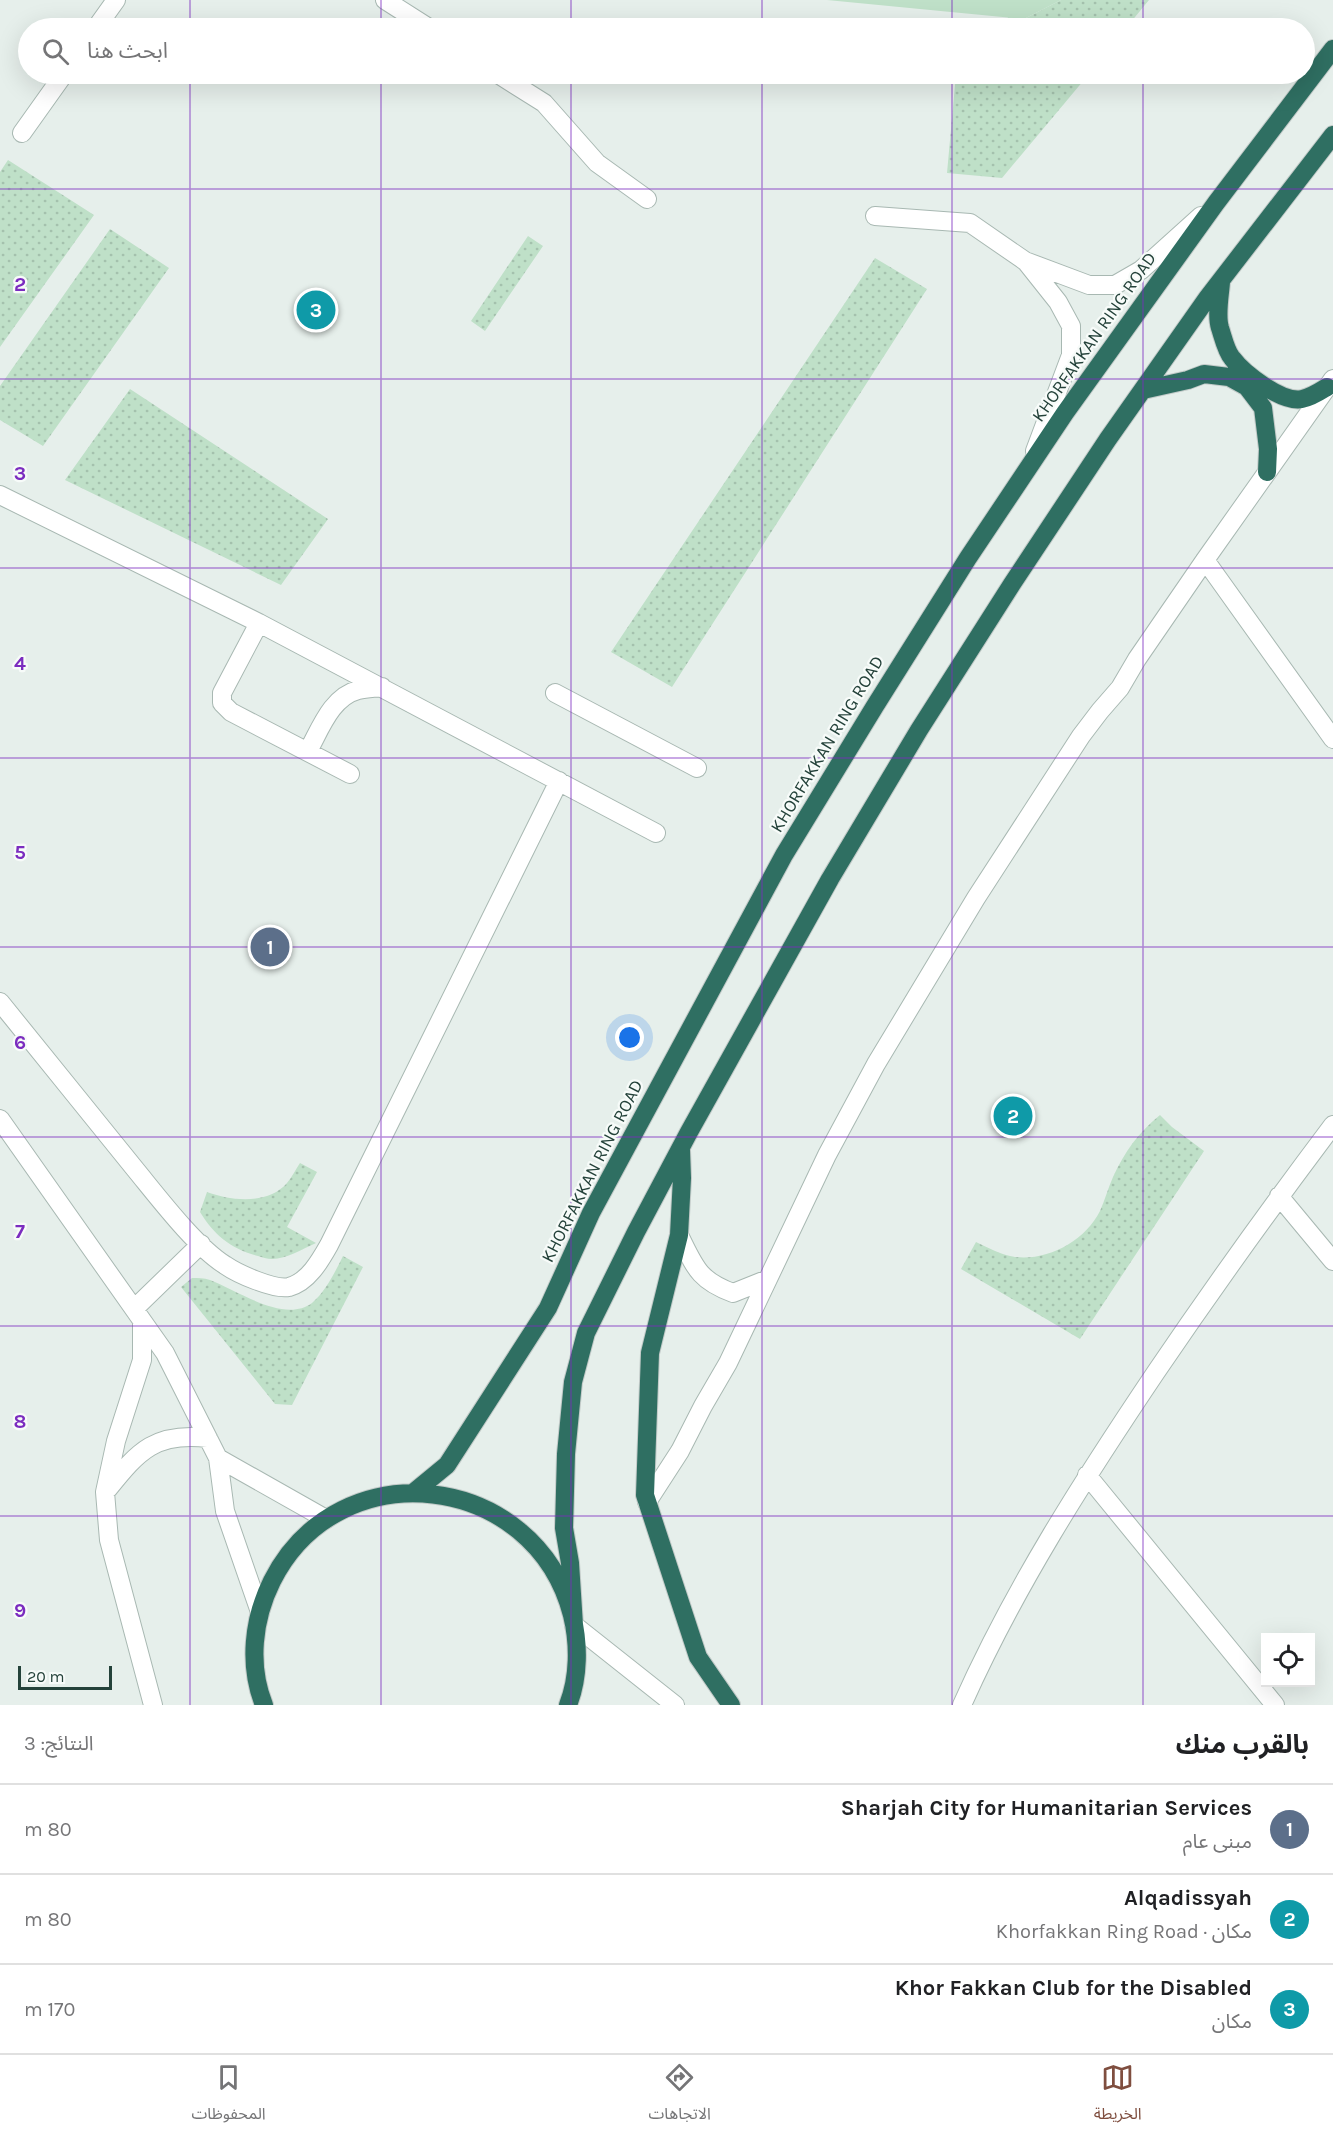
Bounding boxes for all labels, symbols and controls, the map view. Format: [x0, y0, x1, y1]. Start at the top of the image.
search box [18, 18, 1315, 84]
icon: search [39, 35, 72, 68]
text: ابحث هنا [87, 38, 168, 64]
street label: KHORFAKKAN RING ROAD [1027, 248, 1161, 426]
text: 2 [14, 273, 26, 296]
pin: 3 [296, 288, 336, 332]
text: 3 [14, 462, 26, 485]
text: 4 [14, 652, 26, 675]
street label: KHORFAKKAN RING ROAD [765, 652, 889, 836]
text: 5 [14, 841, 26, 864]
pin: 1 [250, 924, 290, 970]
your location [615, 1023, 644, 1052]
text: 6 [14, 1031, 26, 1054]
street label: KHORFAKKAN RING ROAD [536, 1076, 648, 1266]
pin: 2 [994, 1094, 1032, 1138]
text: 7 [15, 1220, 25, 1243]
text: 8 [14, 1410, 26, 1433]
text: 9 [14, 1599, 26, 1622]
map controls [1261, 1633, 1315, 1687]
button: locate [1261, 1633, 1315, 1687]
scale bar [18, 1663, 112, 1690]
text: 20 m [27, 1667, 65, 1686]
text: بالقرب منك [1176, 1729, 1309, 1760]
text: النتائج: 3 [24, 1732, 94, 1755]
text: Sharjah City for Humanitarian Services [841, 1795, 1252, 1821]
text: 80 m [24, 1818, 72, 1841]
text: 1 [1286, 1818, 1293, 1841]
text: مبنى عام [1183, 1830, 1252, 1853]
text: Alqadissyah [1124, 1885, 1252, 1911]
text: 80 m [24, 1908, 72, 1931]
text: 2 [1283, 1908, 1296, 1931]
text: مكان · Khorfakkan Ring Road [996, 1920, 1252, 1943]
text: Khor Fakkan Club for the Disabled [895, 1975, 1252, 2001]
text: 170 m [24, 1998, 75, 2021]
text: 3 [1283, 1998, 1296, 2021]
text: مكان [1212, 2010, 1252, 2033]
tab: المحفوظات [191, 2061, 266, 2131]
tab: الاتجاهات [648, 2061, 711, 2131]
tab: الخريطة [1094, 2061, 1142, 2131]

